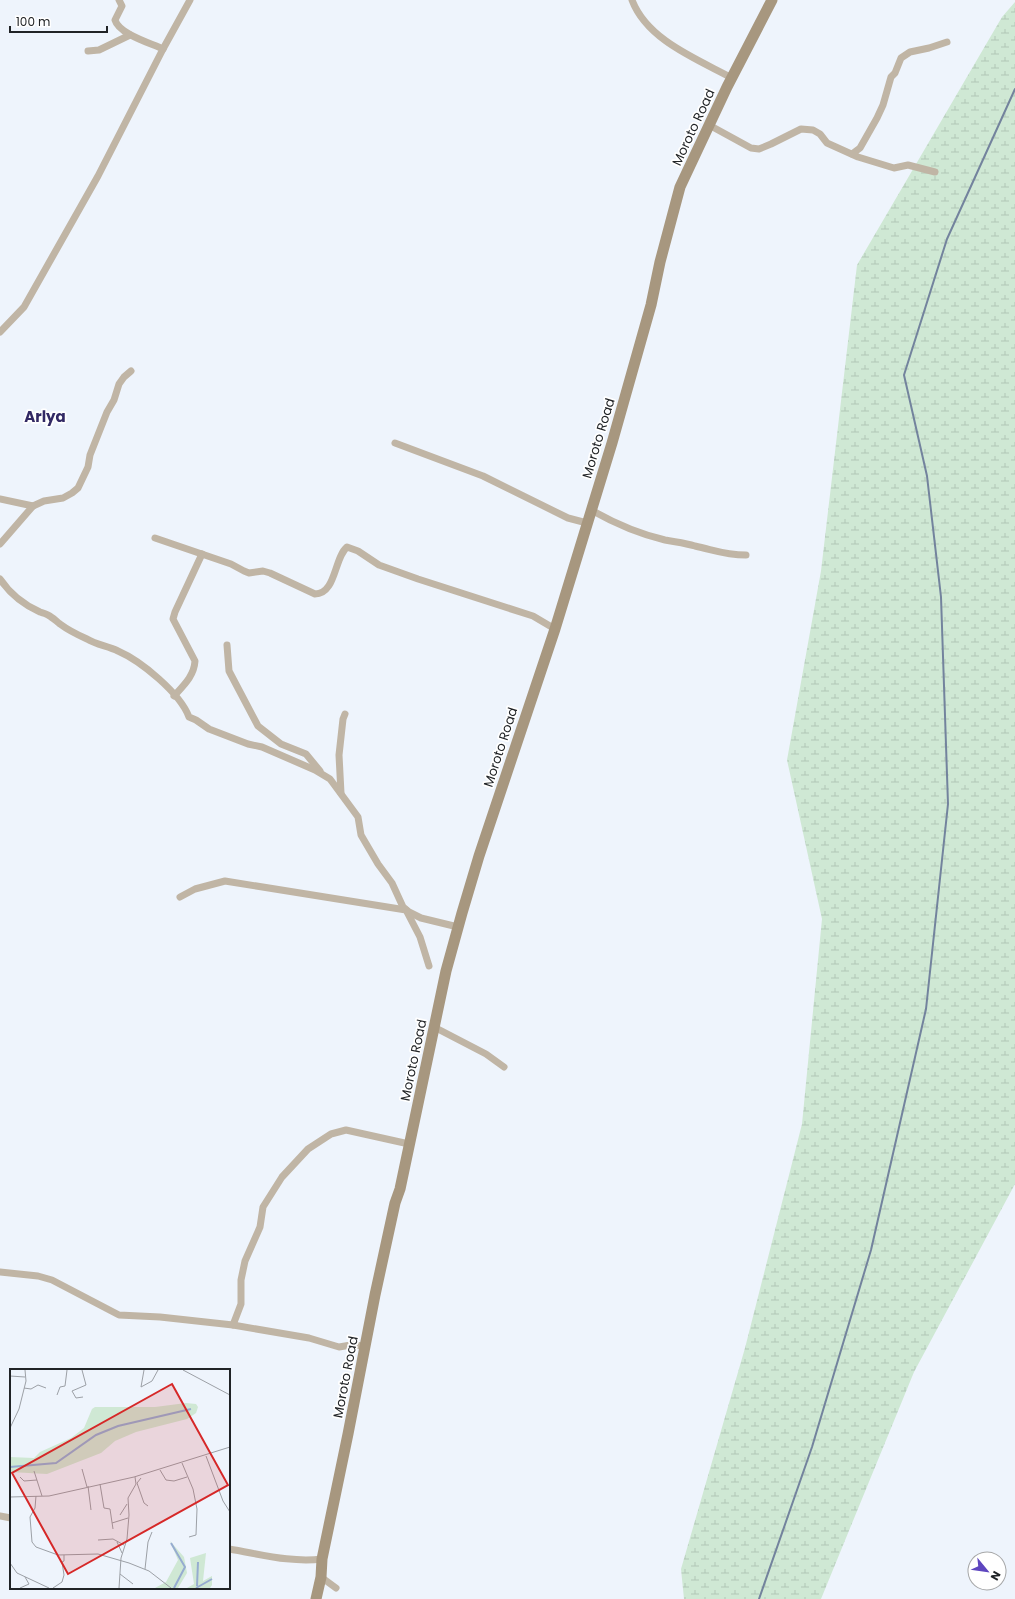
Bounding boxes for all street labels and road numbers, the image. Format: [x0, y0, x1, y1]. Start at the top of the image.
street label: Moroto Road [667, 86, 720, 169]
street label: Moroto Road [577, 396, 620, 481]
street label: Moroto Road [479, 705, 522, 790]
street label: Moroto Road [396, 1018, 431, 1103]
street label: Moroto Road [328, 1335, 363, 1420]

